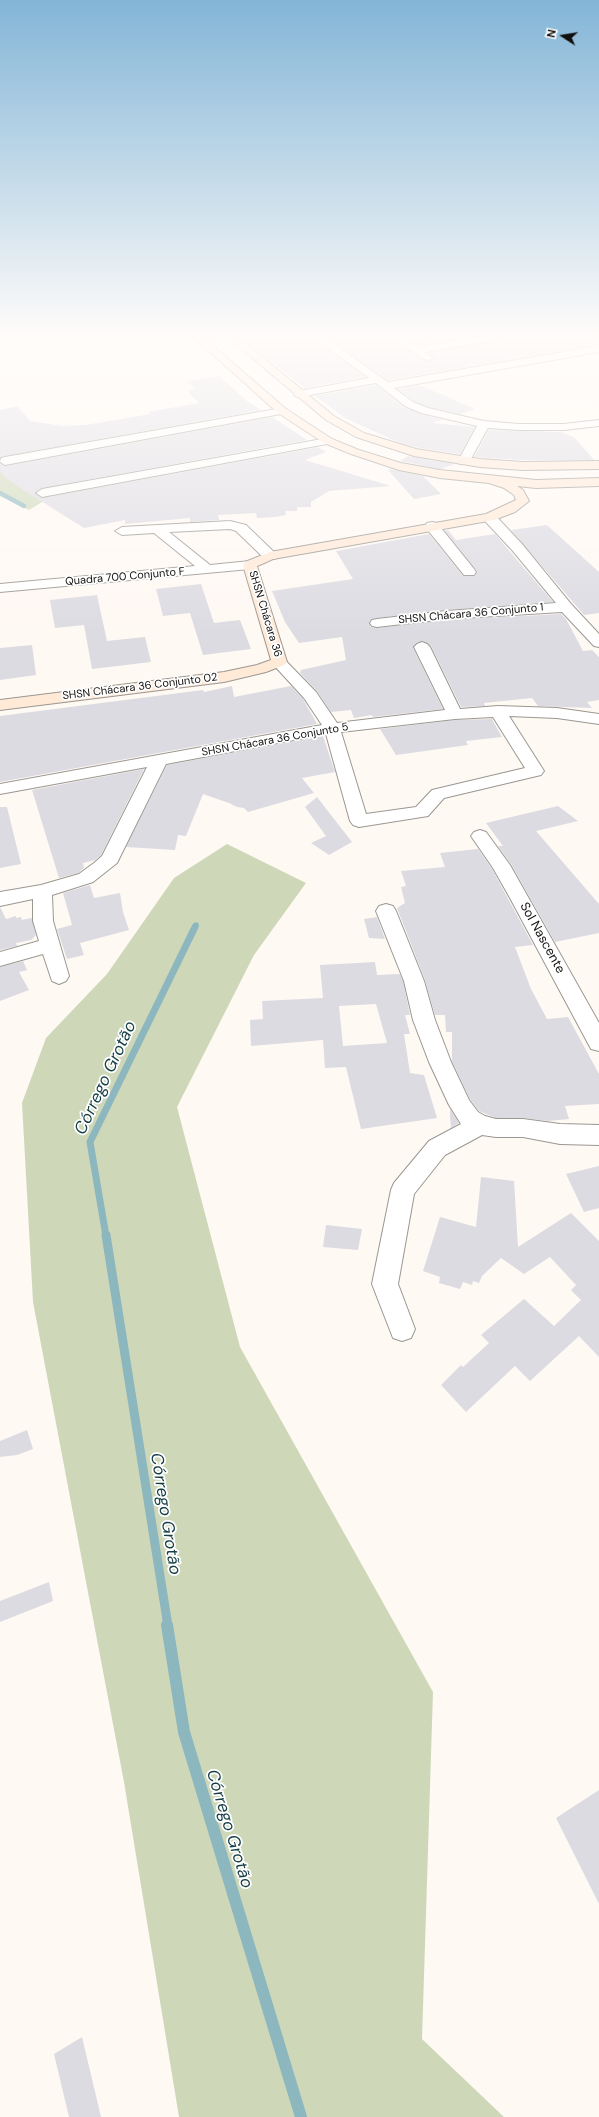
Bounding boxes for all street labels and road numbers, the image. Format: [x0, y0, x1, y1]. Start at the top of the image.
street label: Quadra 700 Conjunto F [65, 565, 185, 589]
street label: SHSN Chácara 36 [246, 569, 284, 659]
street label: SHSN Chácara 36 Conjunto 1 [398, 601, 544, 627]
street label: SHSN Chácara 36 Conjunto 02 [62, 671, 218, 703]
street label: SHSN Chácara 36 Conjunto 5 [201, 721, 349, 759]
street label: Sol Nascente [516, 900, 568, 976]

